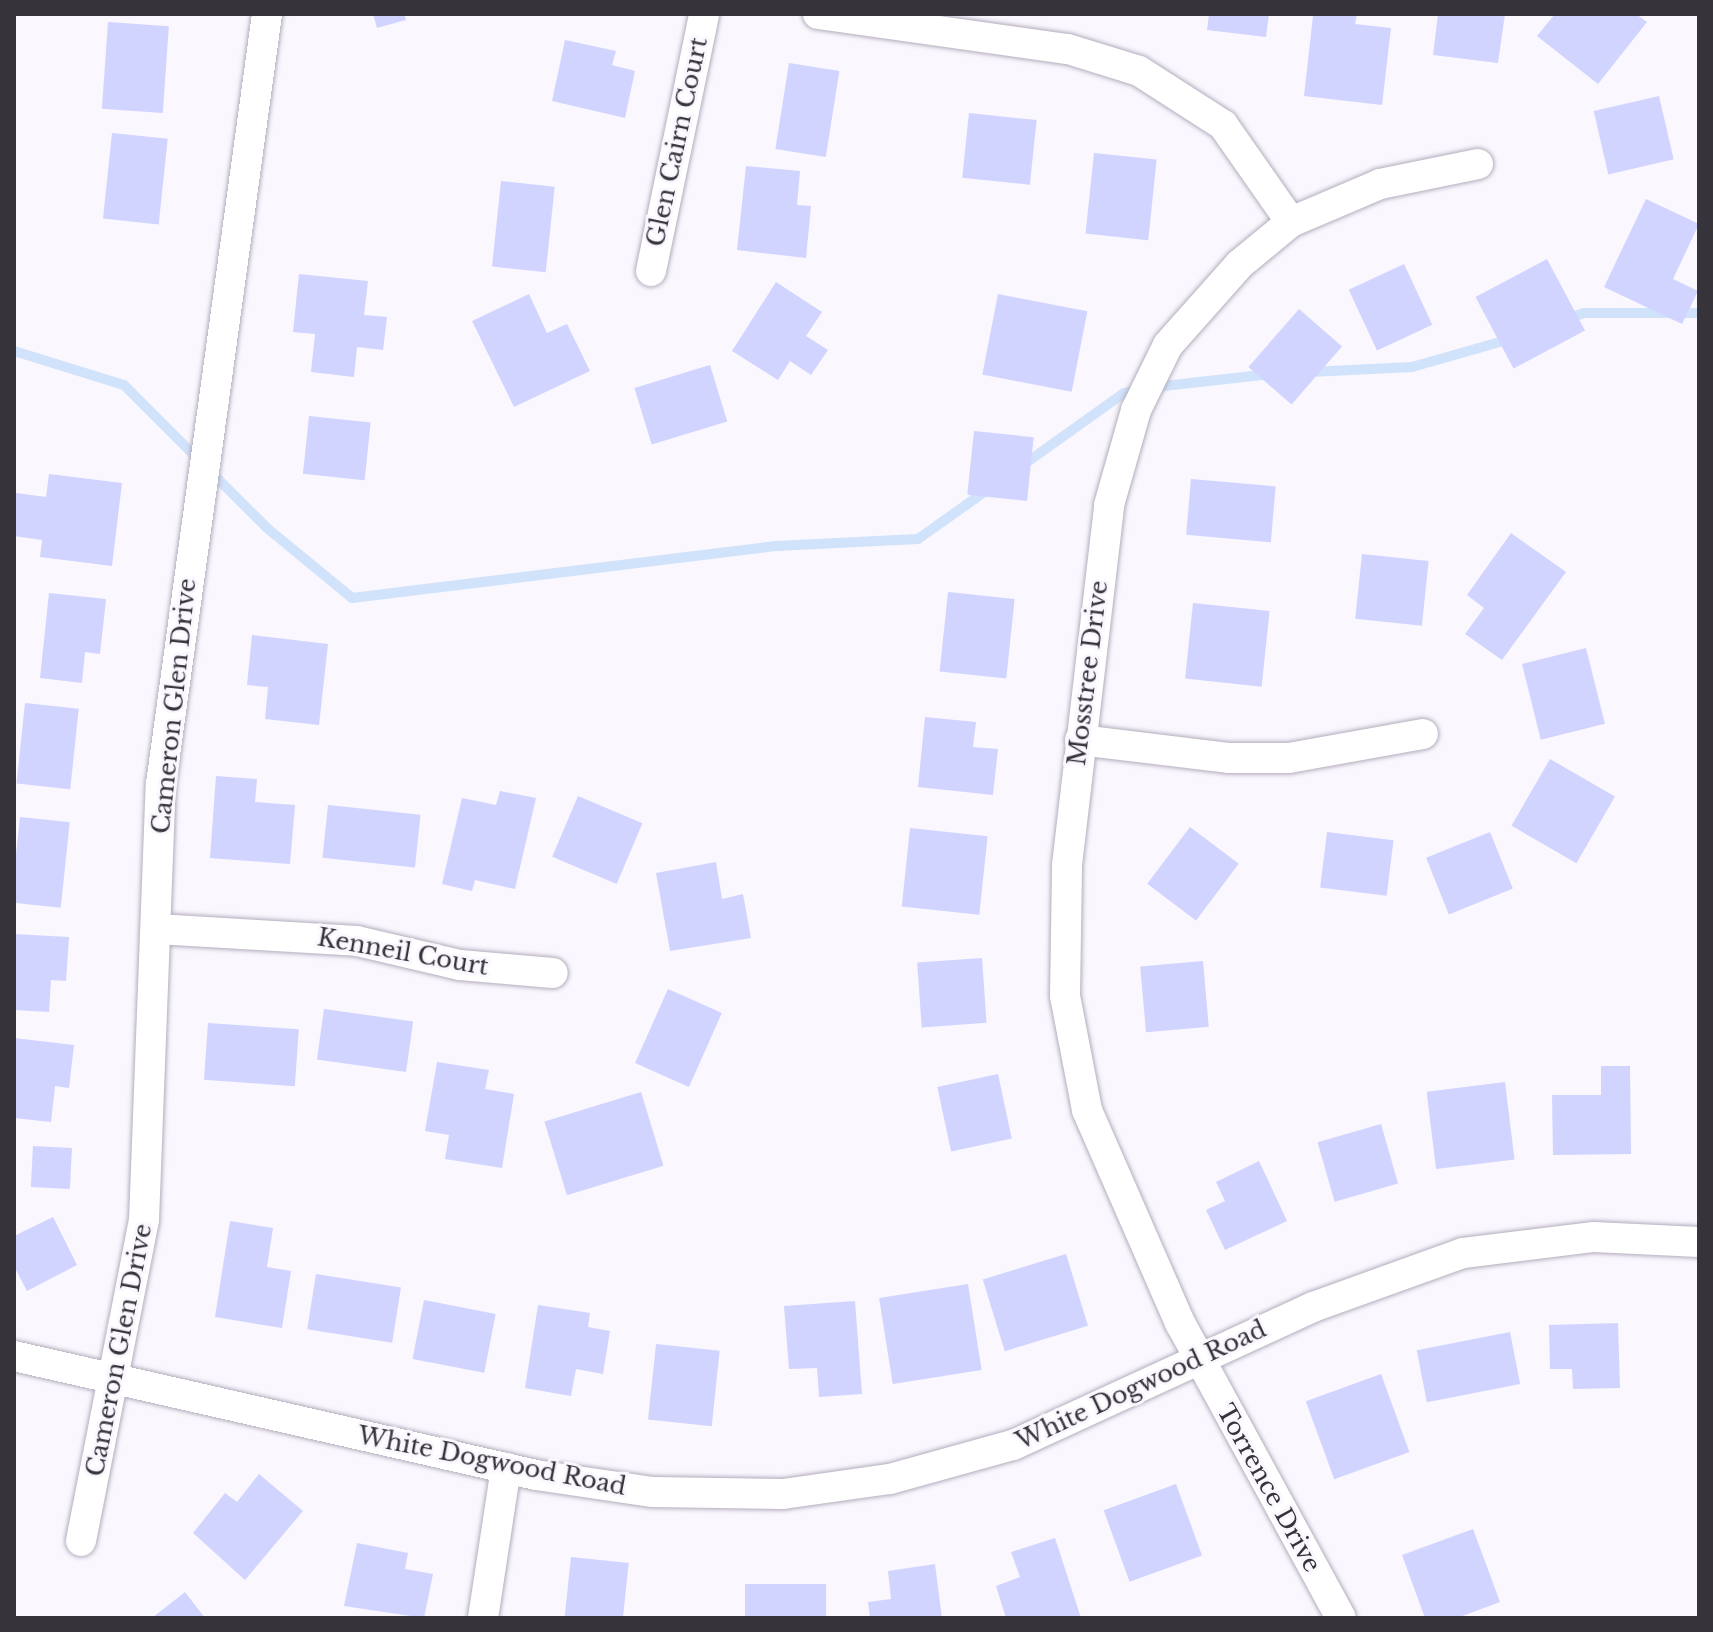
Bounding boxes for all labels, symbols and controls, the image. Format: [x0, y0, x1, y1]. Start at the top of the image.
street label: Glen Cairn Court [641, 35, 713, 249]
street label: Cameron Glen Drive [146, 577, 202, 835]
street label: Mosstree Drive [1062, 579, 1114, 767]
street label: Kenneil Court [315, 923, 491, 981]
street label: Cameron Glen Drive [80, 1221, 158, 1479]
street label: White Dogwood Road [1011, 1314, 1271, 1456]
street label: Torrence Drive [1211, 1399, 1327, 1577]
street label: White Dogwood Road [355, 1421, 629, 1501]

